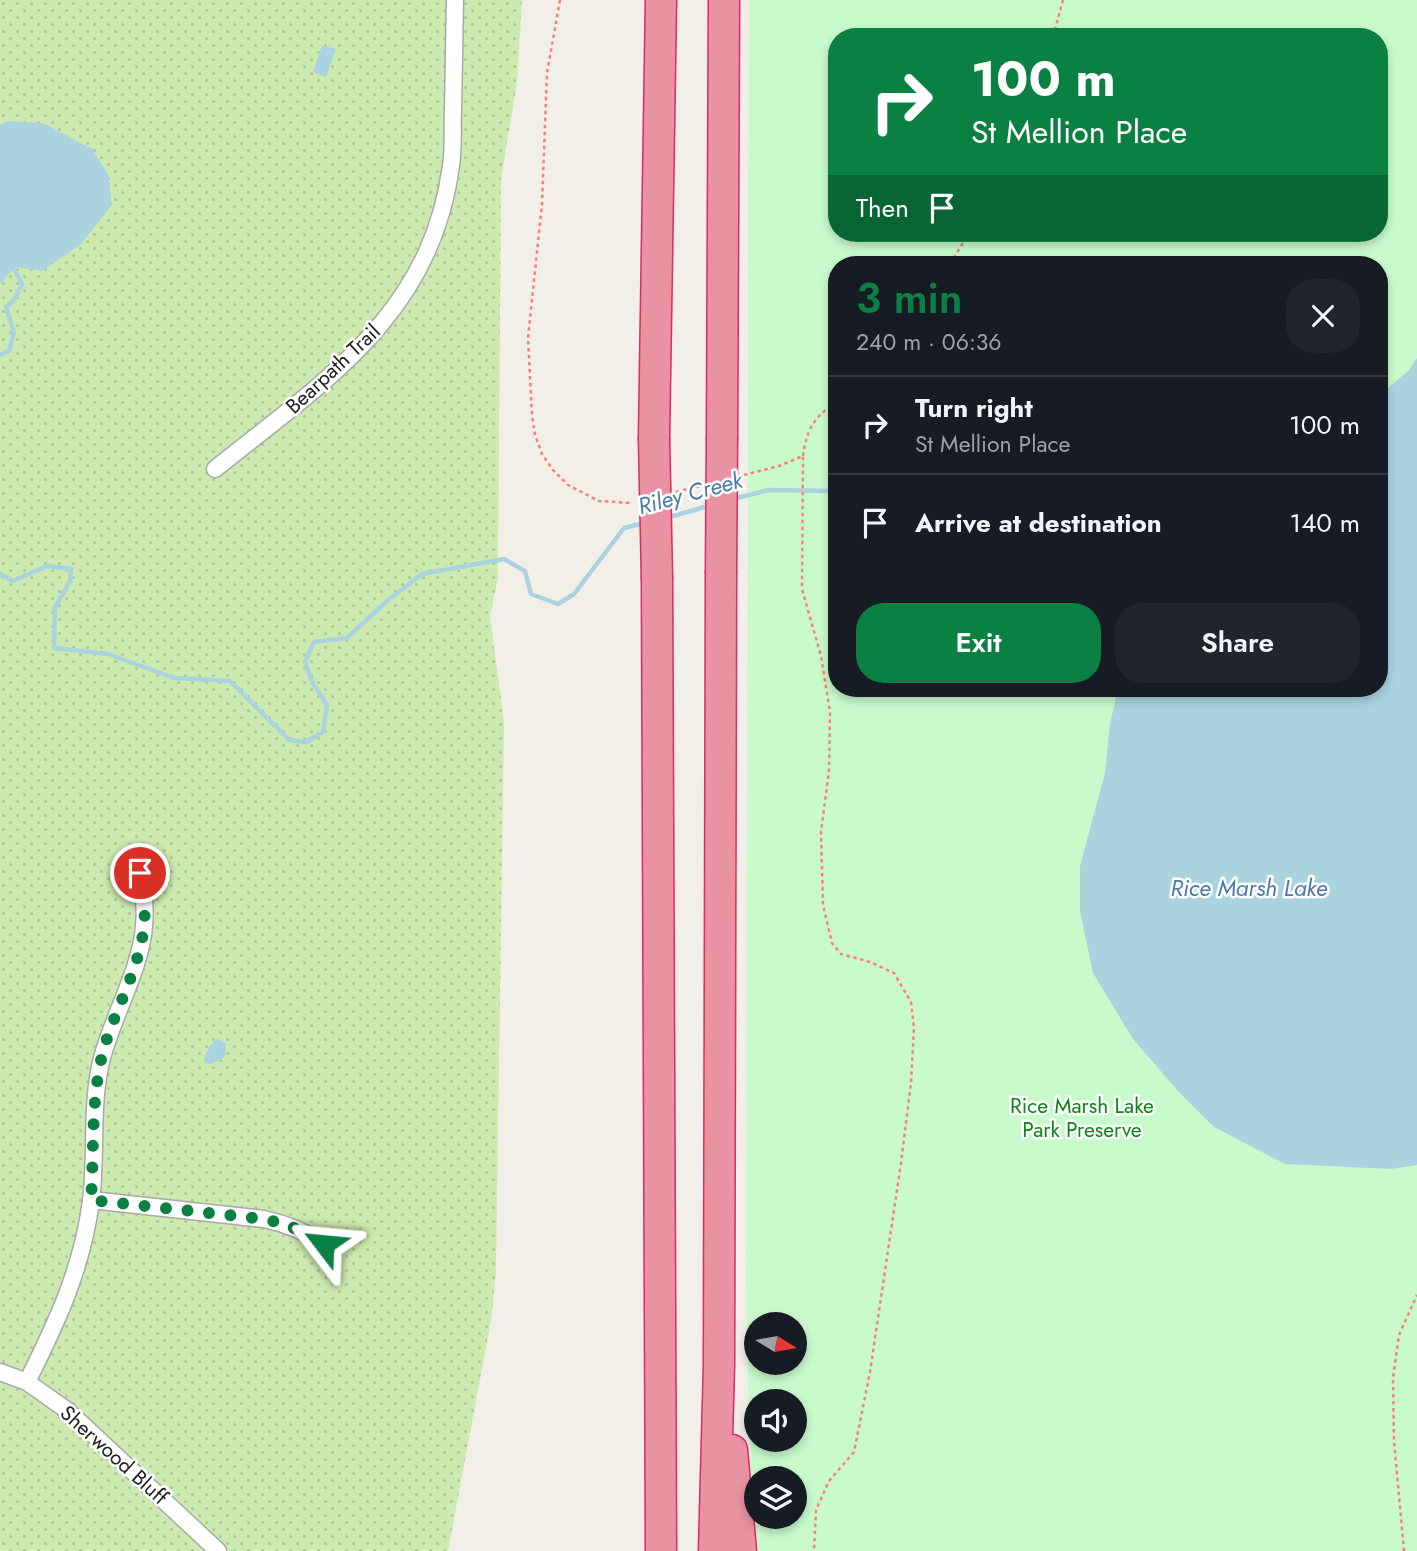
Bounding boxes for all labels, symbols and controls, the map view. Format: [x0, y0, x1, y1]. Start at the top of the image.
text: 100 m [971, 44, 1116, 114]
icon: right [856, 56, 947, 147]
text: St Mellion Place [971, 109, 1187, 155]
text: Then [856, 189, 909, 227]
icon: arrive [923, 189, 961, 227]
text: 3 min [856, 268, 962, 329]
button: close [1286, 279, 1360, 353]
street label: Bearpath Trail [279, 317, 387, 421]
text: 240 m · 06:36 [856, 325, 1002, 359]
text: Turn right [915, 389, 1033, 427]
icon: right [856, 406, 894, 444]
text: 100 m [1289, 406, 1360, 444]
text: St Mellion Place [915, 427, 1070, 461]
water label: Riley Creek [634, 462, 747, 523]
icon: arrive [856, 504, 894, 542]
text: Arrive at destination [915, 504, 1162, 542]
text: 140 m [1289, 504, 1360, 542]
button: Exit [856, 603, 1101, 683]
button: Share [1115, 603, 1360, 683]
pin [110, 843, 170, 903]
icon: arrive [121, 854, 159, 892]
water label: Rice Marsh Lake [1170, 871, 1328, 905]
park label: Rice Marsh Lake Park Preserve [1010, 1091, 1154, 1145]
position arrow [287, 1207, 361, 1281]
north arrow [744, 1312, 807, 1376]
map controls [744, 1312, 807, 1529]
button: sound [744, 1389, 807, 1452]
street label: Sherwood Bluff [53, 1398, 175, 1512]
button: layers [744, 1466, 807, 1529]

